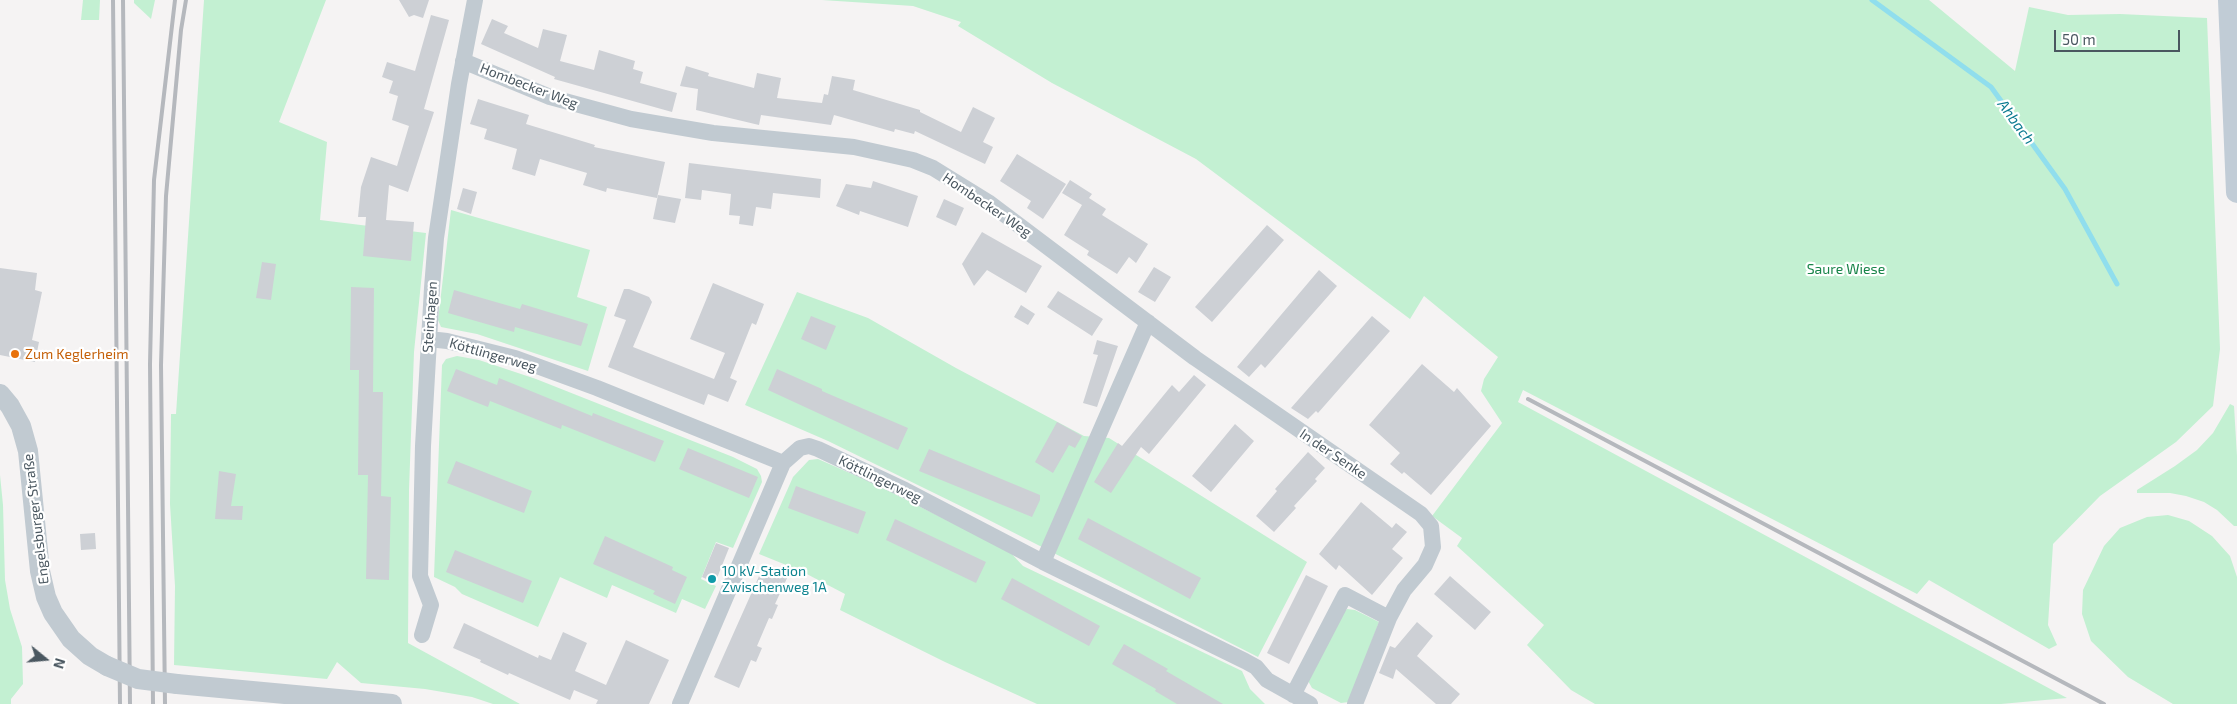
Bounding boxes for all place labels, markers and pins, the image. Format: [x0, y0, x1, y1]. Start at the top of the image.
place label: Zum Keglerheim [25, 346, 128, 362]
marker: Zum Keglerheim [9, 348, 21, 360]
place label: 10 kV-Station Zwischenweg 1A [722, 563, 827, 596]
marker: 10 kV-Station Zwischenweg 1A [706, 573, 718, 585]

